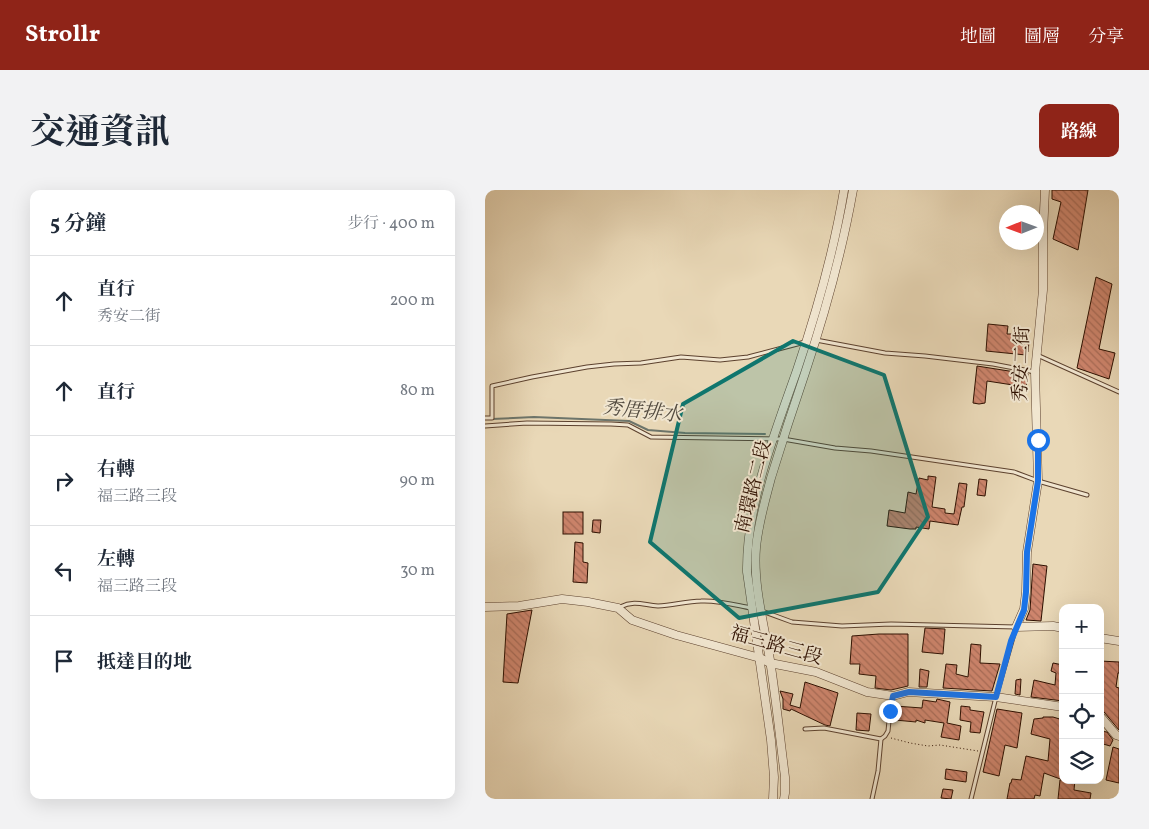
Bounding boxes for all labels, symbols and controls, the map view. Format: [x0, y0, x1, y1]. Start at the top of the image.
text: Strollr [25, 18, 100, 52]
text: 地圖 [960, 25, 996, 50]
text: 圖層 [1024, 25, 1060, 50]
text: 分享 [1088, 25, 1124, 50]
button: 路線 [1039, 104, 1119, 157]
text: 交通資訊 [30, 110, 170, 158]
north arrow [999, 205, 1044, 250]
text: 5 分鐘 [50, 210, 106, 239]
text: 步行 · 400 m [347, 213, 435, 235]
text: 直行 [97, 277, 135, 303]
icon: ahead [50, 287, 78, 315]
text: 200 m [390, 290, 435, 312]
text: 秀安二街 [97, 306, 161, 328]
street label: 秀安二街 [1008, 326, 1036, 402]
icon: ahead [50, 377, 78, 405]
text: 直行 [97, 380, 135, 406]
text: 80 m [400, 380, 435, 402]
water label: 秀厝排水 [601, 394, 685, 430]
route start [1027, 429, 1050, 452]
street label: 南環路二段 [730, 438, 778, 536]
text: 右轉 [97, 457, 135, 483]
icon: right [50, 467, 78, 495]
text: 90 m [399, 470, 435, 492]
text: 福三路三段 [97, 486, 177, 508]
text: 左轉 [97, 547, 135, 573]
icon: left [50, 557, 78, 585]
text: 30 m [400, 560, 435, 582]
text: 福三路三段 [97, 576, 177, 598]
map controls [1059, 604, 1104, 784]
button: + [1059, 604, 1104, 649]
street label: 福三路三段 [727, 620, 825, 672]
icon: arrive [50, 647, 78, 675]
button: − [1059, 649, 1104, 694]
text: 抵達目的地 [97, 650, 192, 676]
button: locate [1059, 694, 1104, 739]
route end [879, 700, 902, 723]
button: layers [1059, 739, 1104, 784]

